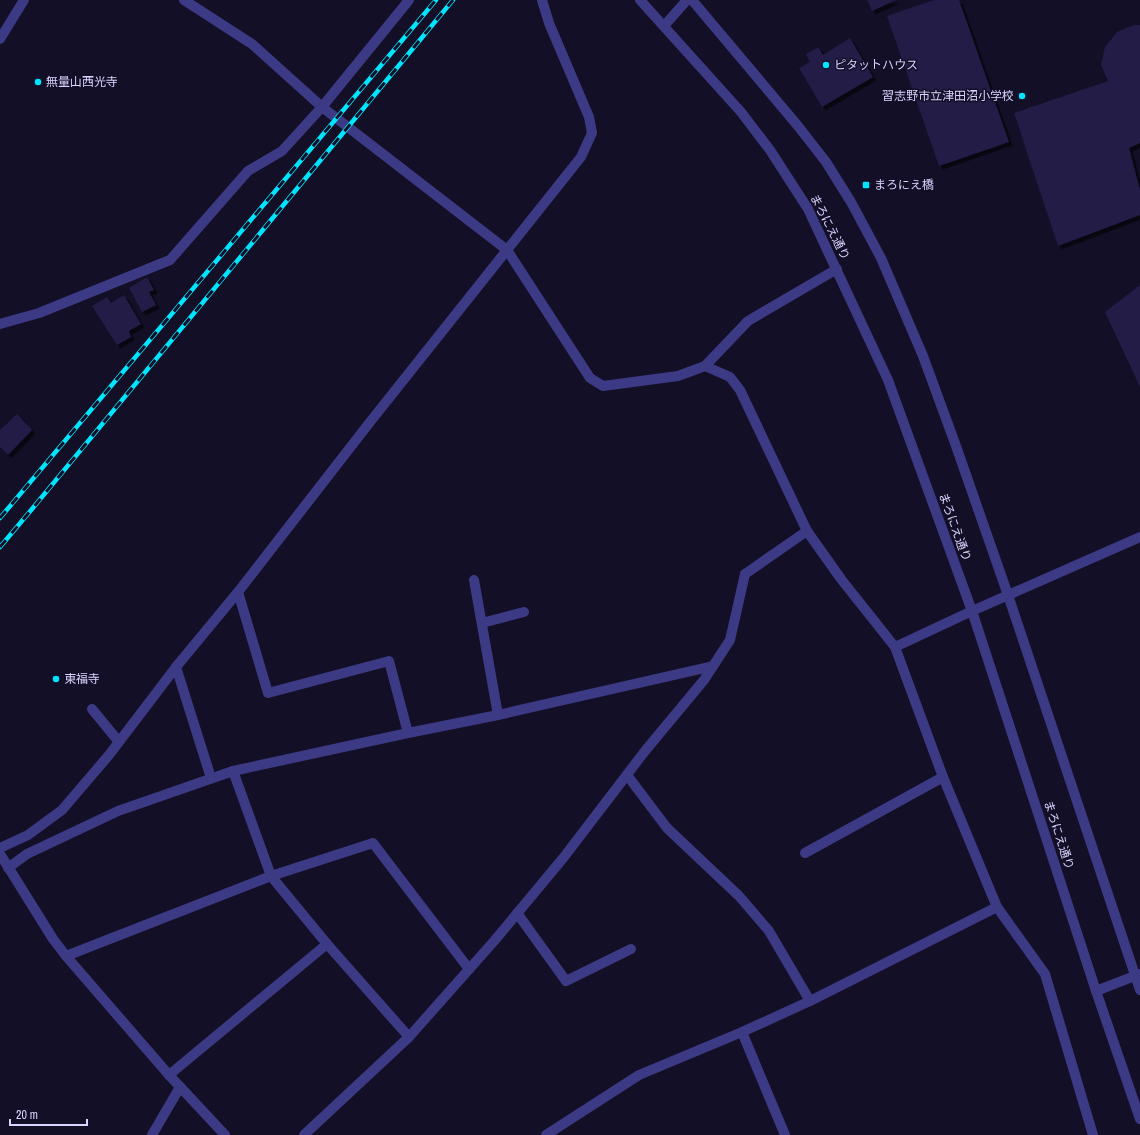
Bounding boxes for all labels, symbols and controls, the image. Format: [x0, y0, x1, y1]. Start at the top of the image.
place label: ピタットハウス [834, 57, 918, 73]
marker: ピタットハウス [821, 60, 831, 70]
place label: 無量山西光寺 [46, 74, 118, 90]
marker: 無量山西光寺 [33, 77, 43, 87]
place label: 習志野市立津田沼小学校 [882, 88, 1014, 104]
marker: 習志野市立津田沼小学校 [1017, 91, 1027, 101]
place label: まろにえ橋 [874, 177, 934, 193]
marker: まろにえ橋 [861, 180, 871, 190]
street label: まろにえ通り [807, 191, 853, 263]
street label: まろにえ通り [935, 490, 975, 564]
place label: 東福寺 [64, 671, 100, 687]
marker: 東福寺 [51, 674, 61, 684]
street label: まろにえ通り [1040, 798, 1078, 872]
scale bar [10, 1101, 87, 1127]
text: 20 m [16, 1107, 38, 1123]

